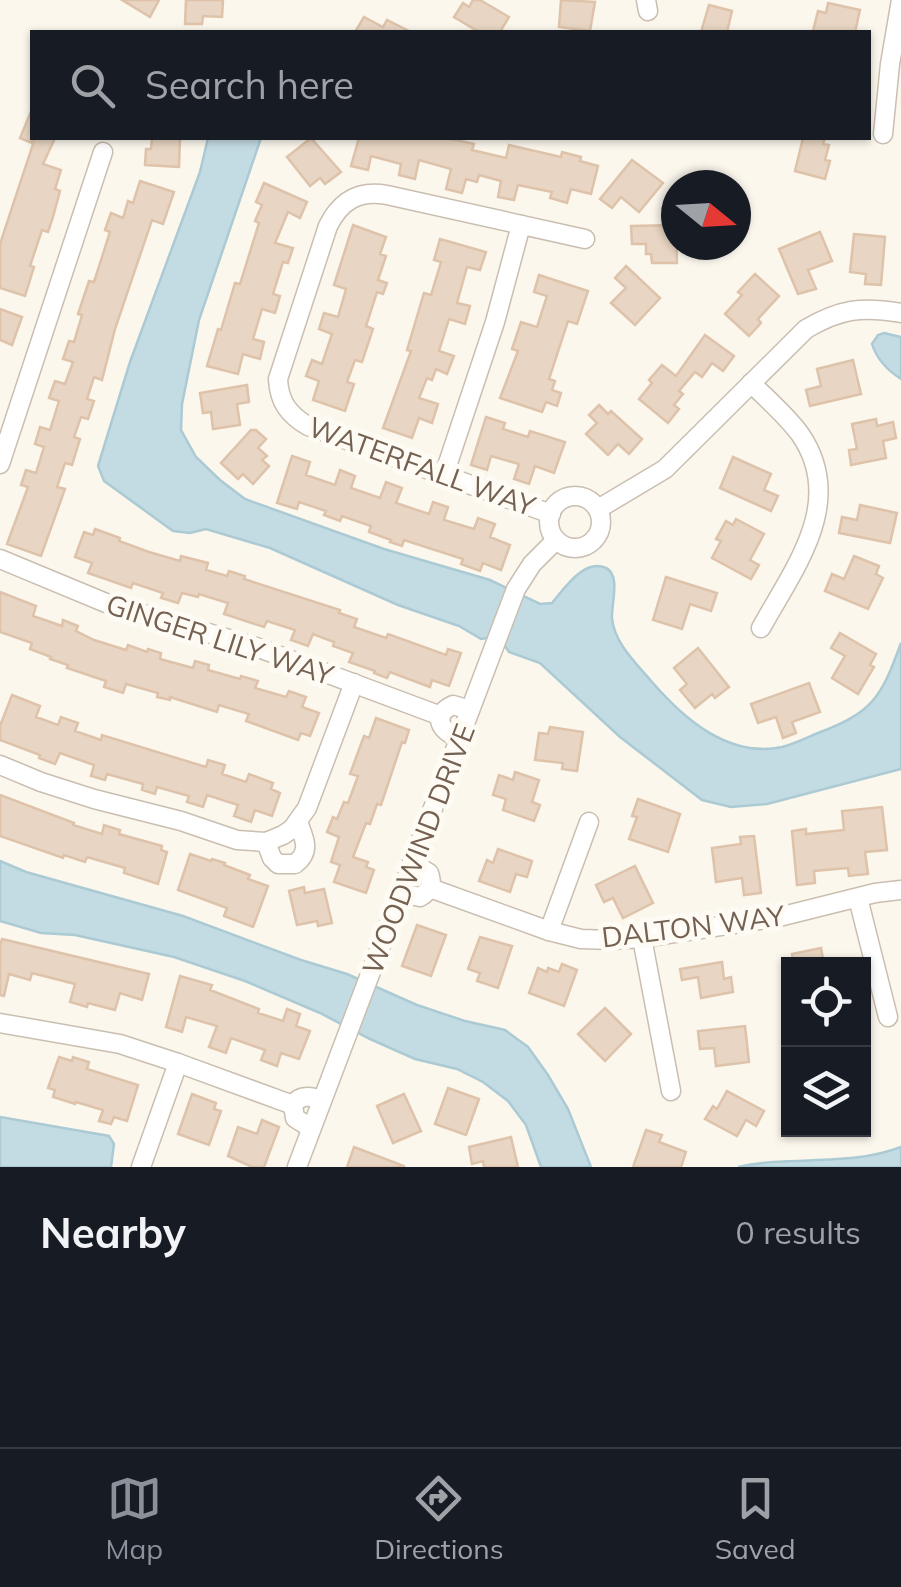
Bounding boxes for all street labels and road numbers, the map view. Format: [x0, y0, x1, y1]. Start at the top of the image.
street label: WATERFALL WAY [304, 409, 541, 524]
street label: GINGER LILY WAY [102, 586, 339, 692]
street label: WOODWIND DRIVE [354, 719, 482, 979]
street label: DALTON WAY [600, 897, 787, 955]

